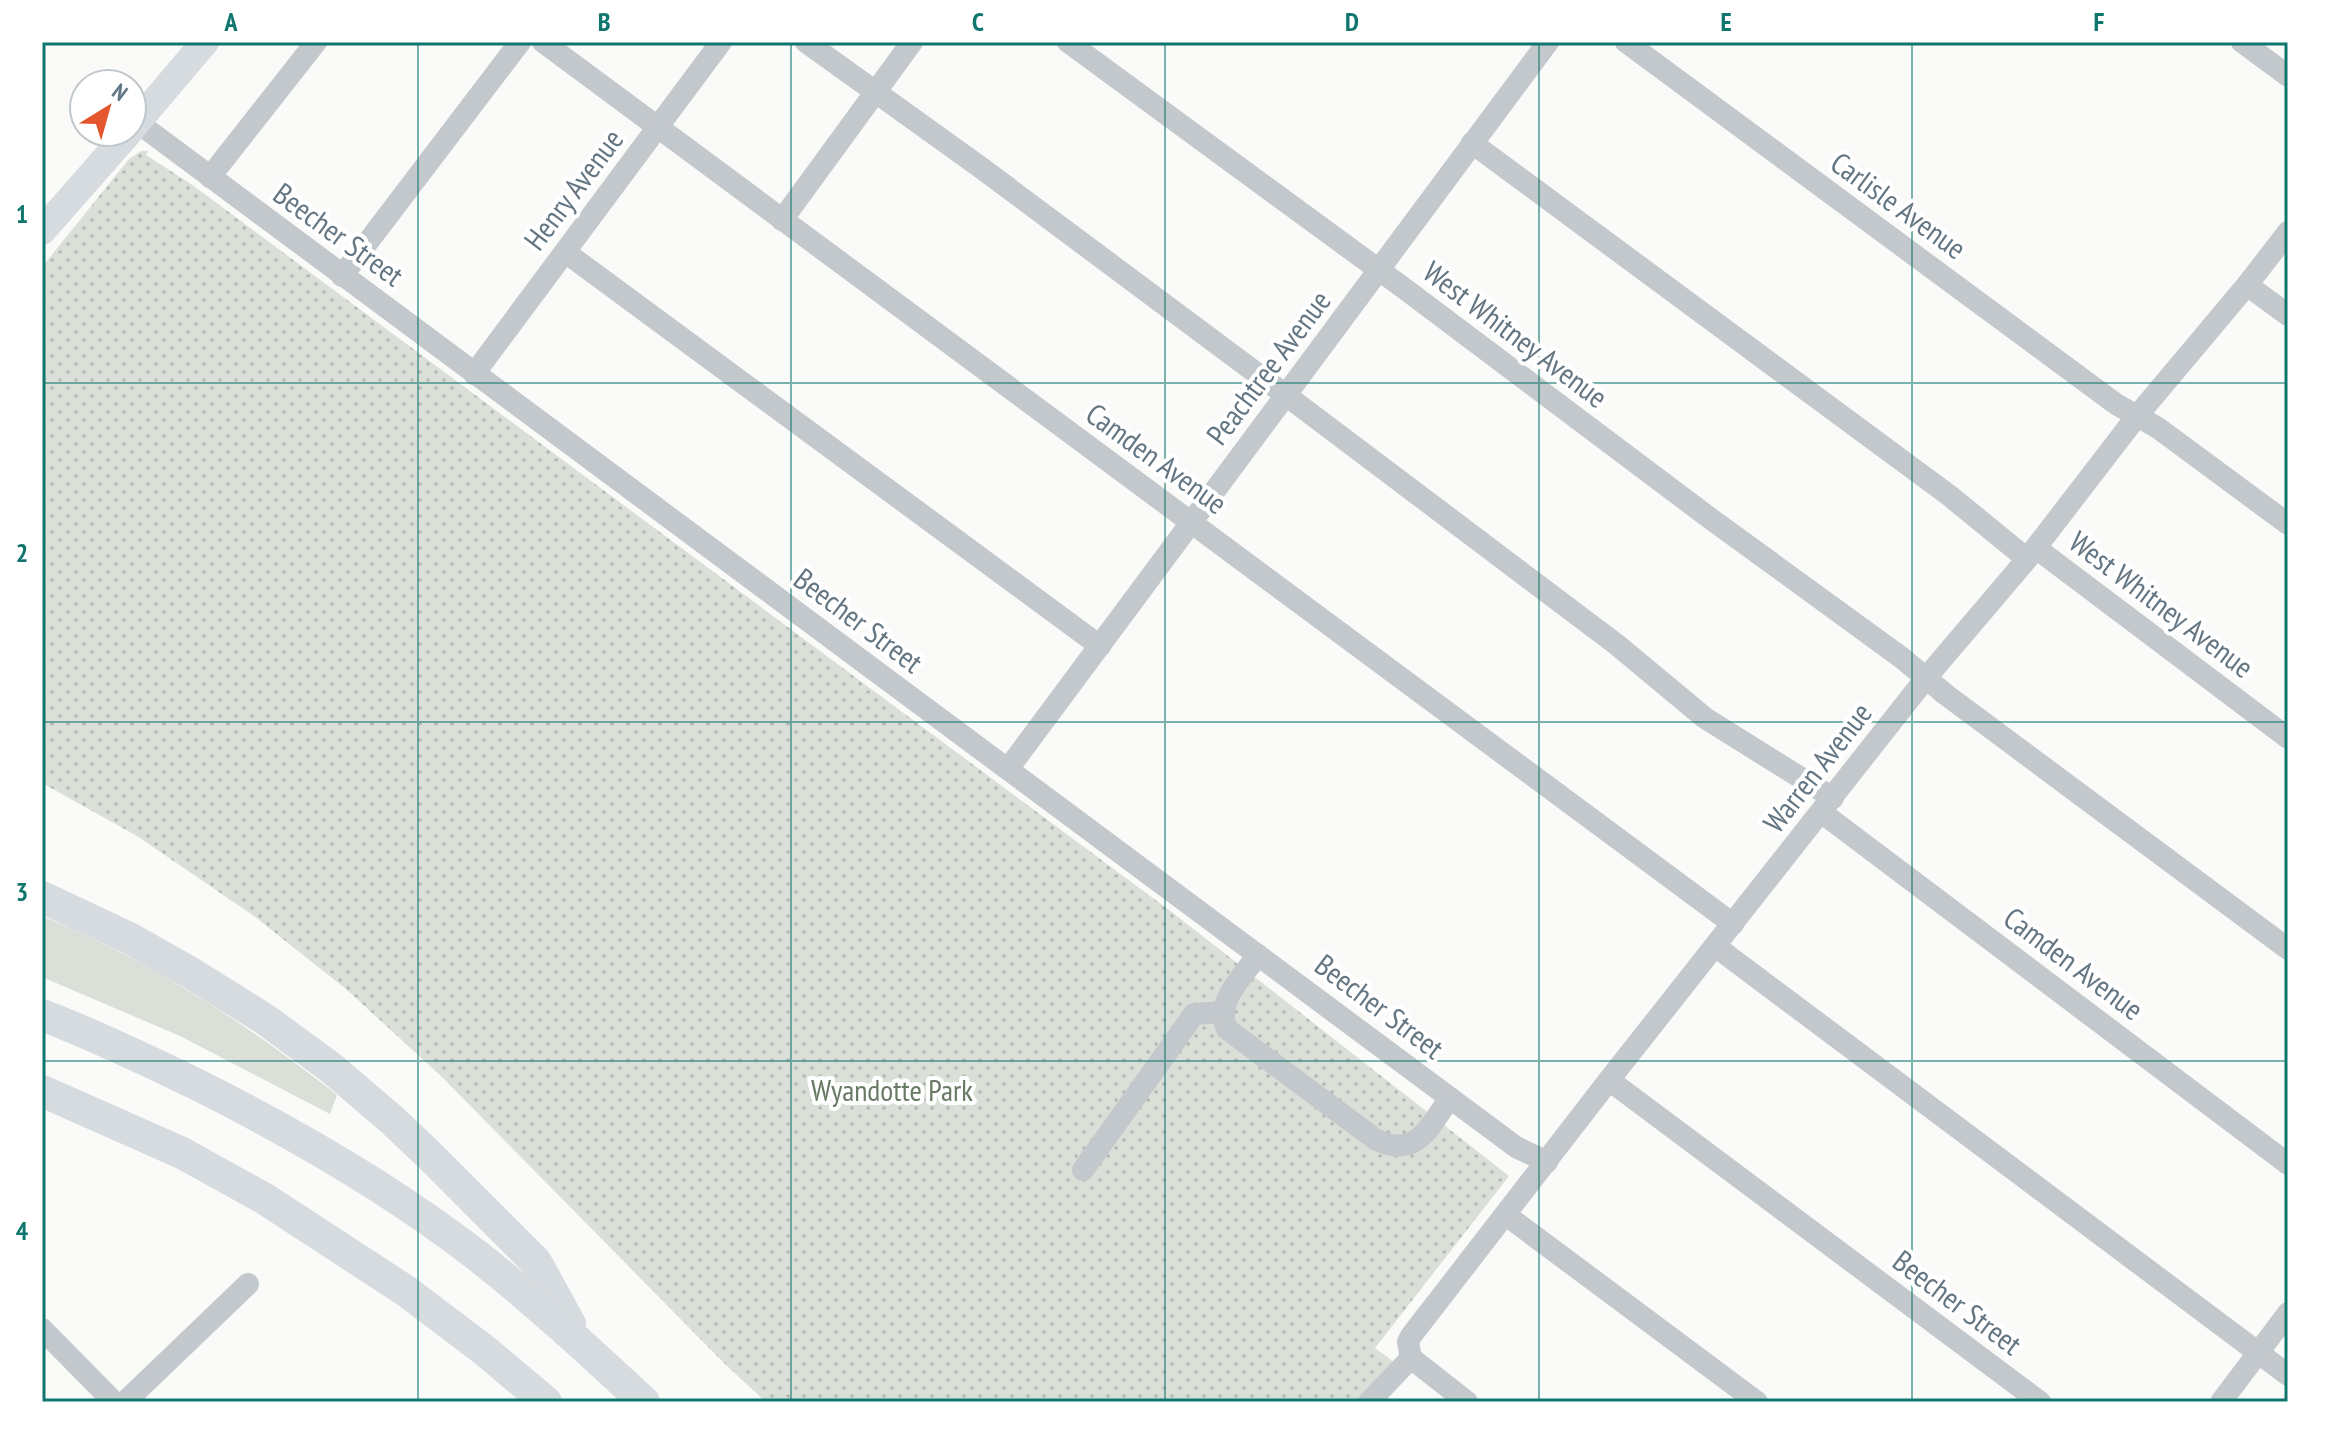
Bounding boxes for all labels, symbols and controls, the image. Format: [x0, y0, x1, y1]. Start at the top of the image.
text: A [223, 5, 238, 38]
text: B [598, 5, 611, 38]
text: C [972, 5, 984, 38]
text: D [1345, 5, 1359, 38]
text: E [1720, 5, 1732, 38]
text: F [2094, 5, 2105, 38]
north arrow [68, 68, 148, 148]
text: N [107, 77, 133, 107]
street label: Henry Avenue [515, 121, 631, 257]
street label: Carlisle Avenue [1824, 143, 1974, 267]
street label: Beecher Street [266, 174, 412, 294]
text: 1 [16, 197, 28, 230]
street label: West Whitney Avenue [1416, 252, 1616, 416]
street label: Peachtree Avenue [1197, 282, 1339, 452]
street label: Camden Avenue [1079, 394, 1235, 522]
street label: West Whitney Avenue [2062, 522, 2262, 686]
text: 2 [16, 536, 28, 569]
street label: Beecher Street [787, 559, 932, 681]
street label: Warren Avenue [1754, 694, 1880, 840]
text: 3 [16, 875, 28, 908]
street label: Camden Avenue [1996, 898, 2151, 1028]
street label: Beecher Street [1308, 945, 1453, 1067]
park label: Wyandotte Park [811, 1070, 973, 1109]
text: 4 [16, 1214, 29, 1247]
street label: Beecher Street [1886, 1241, 2031, 1363]

